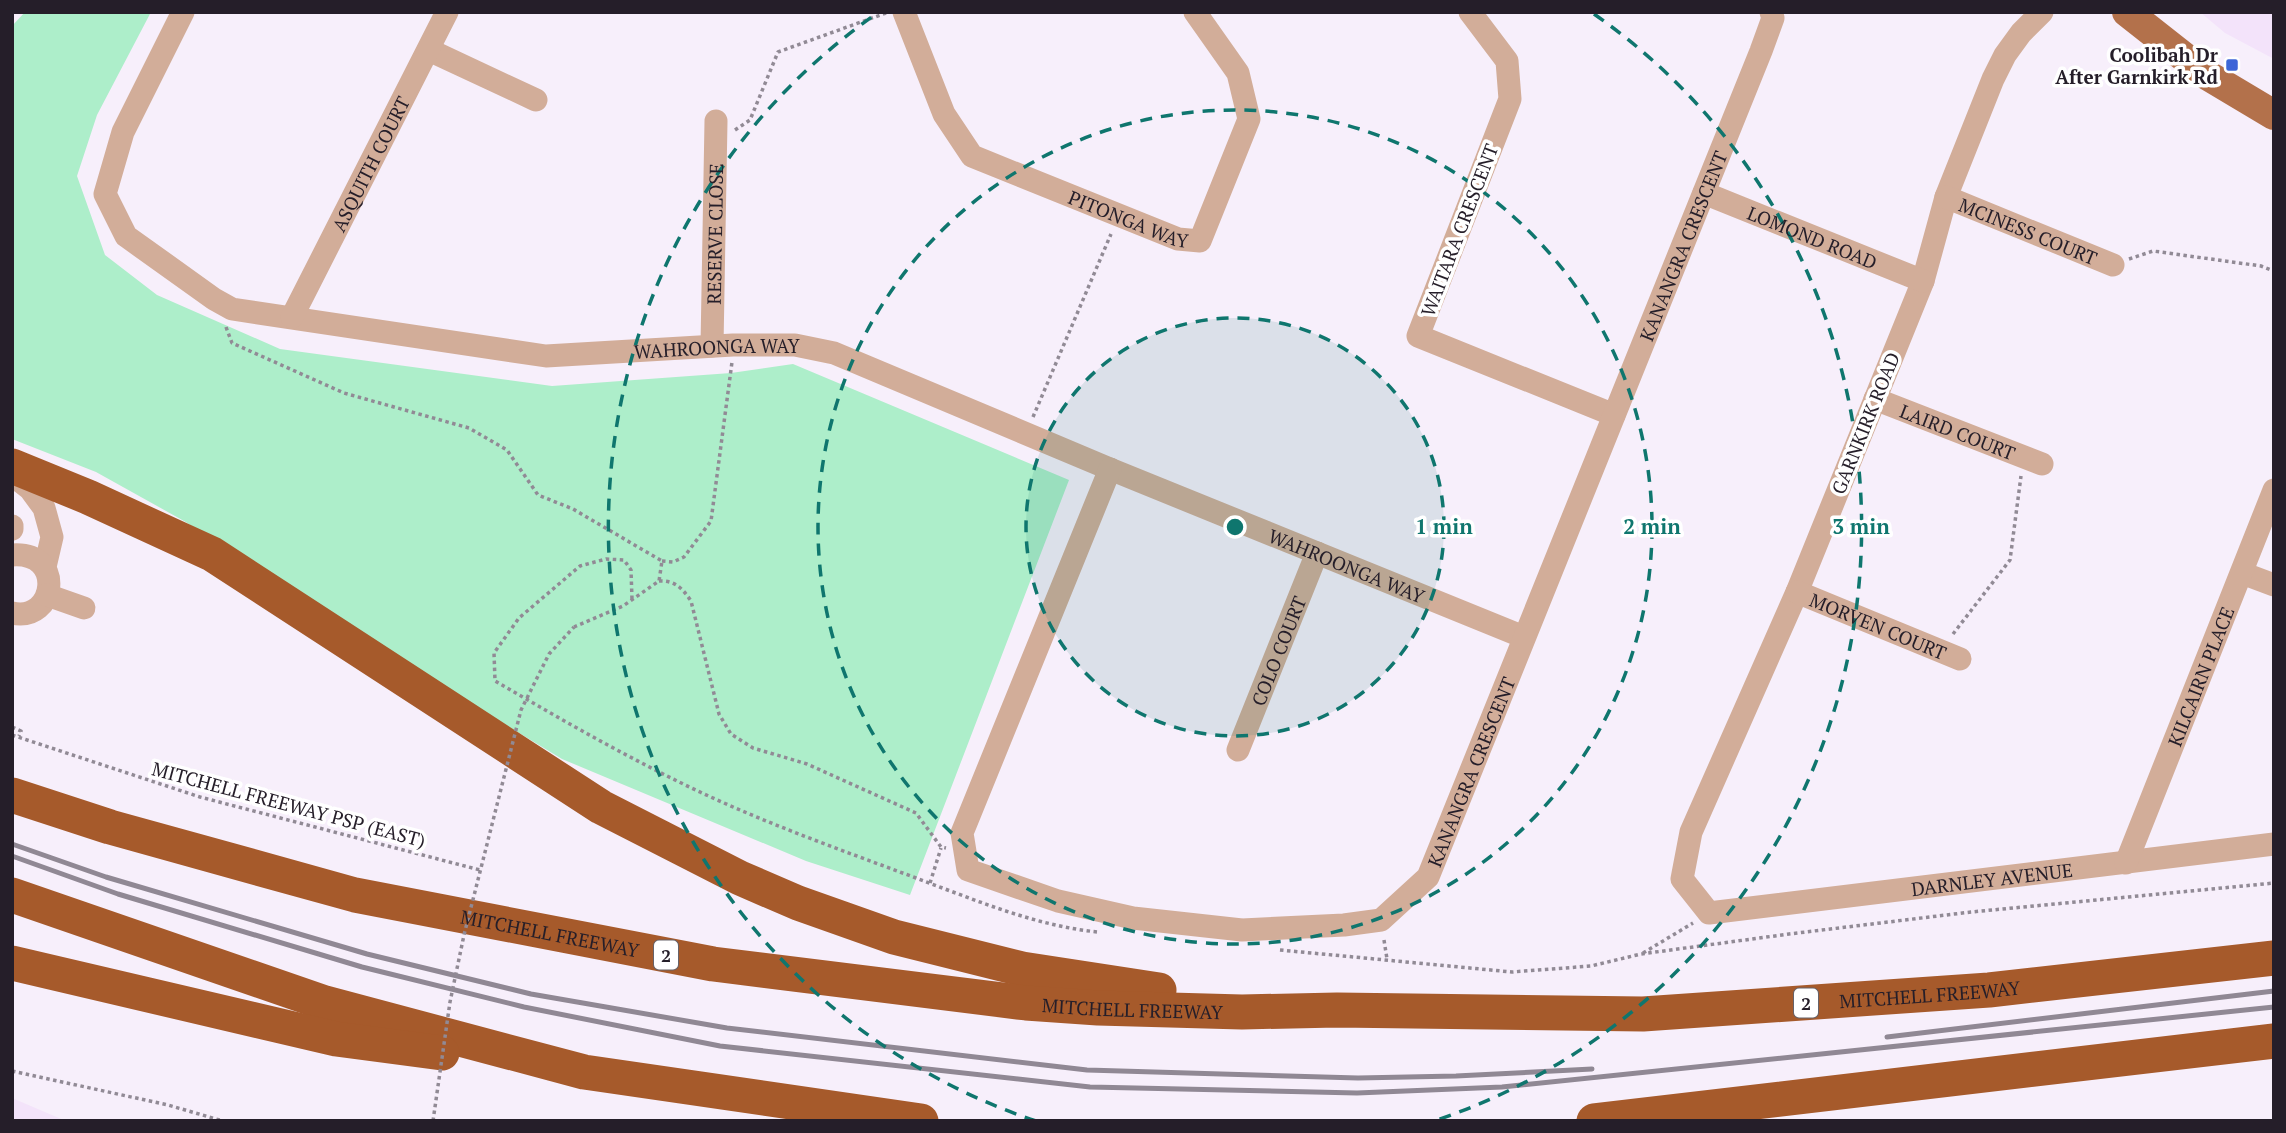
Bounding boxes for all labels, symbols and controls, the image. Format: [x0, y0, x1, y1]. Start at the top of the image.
place label: Coolibah Dr After Garnkirk Rd [2055, 42, 2219, 89]
marker: Coolibah Dr After Garnkirk Rd [2224, 57, 2240, 73]
street label: ASQUITH COURT [325, 92, 415, 236]
street label: WAITARA CRESCENT [1415, 140, 1504, 320]
street label: KANANGRA CRESCENT [1633, 147, 1732, 344]
street label: RESERVE CLOSE [700, 163, 728, 305]
street label: PITONGA WAY [1065, 184, 1190, 252]
street label: MCINESS COURT [1956, 191, 2101, 270]
street label: LOMOND ROAD [1744, 199, 1881, 274]
street label: WAHROONGA WAY [633, 333, 801, 363]
street label: GARNKIRK ROAD [1825, 348, 1905, 498]
street label: LAIRD COURT [1897, 398, 2019, 465]
text: 1 min [1415, 512, 1473, 540]
text: 2 min [1623, 512, 1681, 540]
text: 3 min [1832, 512, 1890, 540]
centre of rings [1223, 515, 1247, 539]
street label: WAHROONGA WAY [1265, 522, 1429, 608]
street label: MORVEN COURT [1806, 586, 1951, 665]
street label: COLO COURT [1245, 592, 1311, 709]
street label: KILCAIRN PLACE [2161, 603, 2239, 750]
street label: KANANGRA CRESCENT [1421, 673, 1520, 870]
street label: MITCHELL FREEWAY PSP (EAST) [149, 755, 429, 853]
street label: DARNLEY AVENUE [1910, 856, 2074, 901]
street label: MITCHELL FREEWAY [459, 903, 642, 962]
road number: 2 [654, 940, 678, 970]
street label: MITCHELL FREEWAY [1838, 974, 2022, 1013]
road number: 2 [1794, 988, 1818, 1018]
street label: MITCHELL FREEWAY [1041, 992, 1224, 1024]

